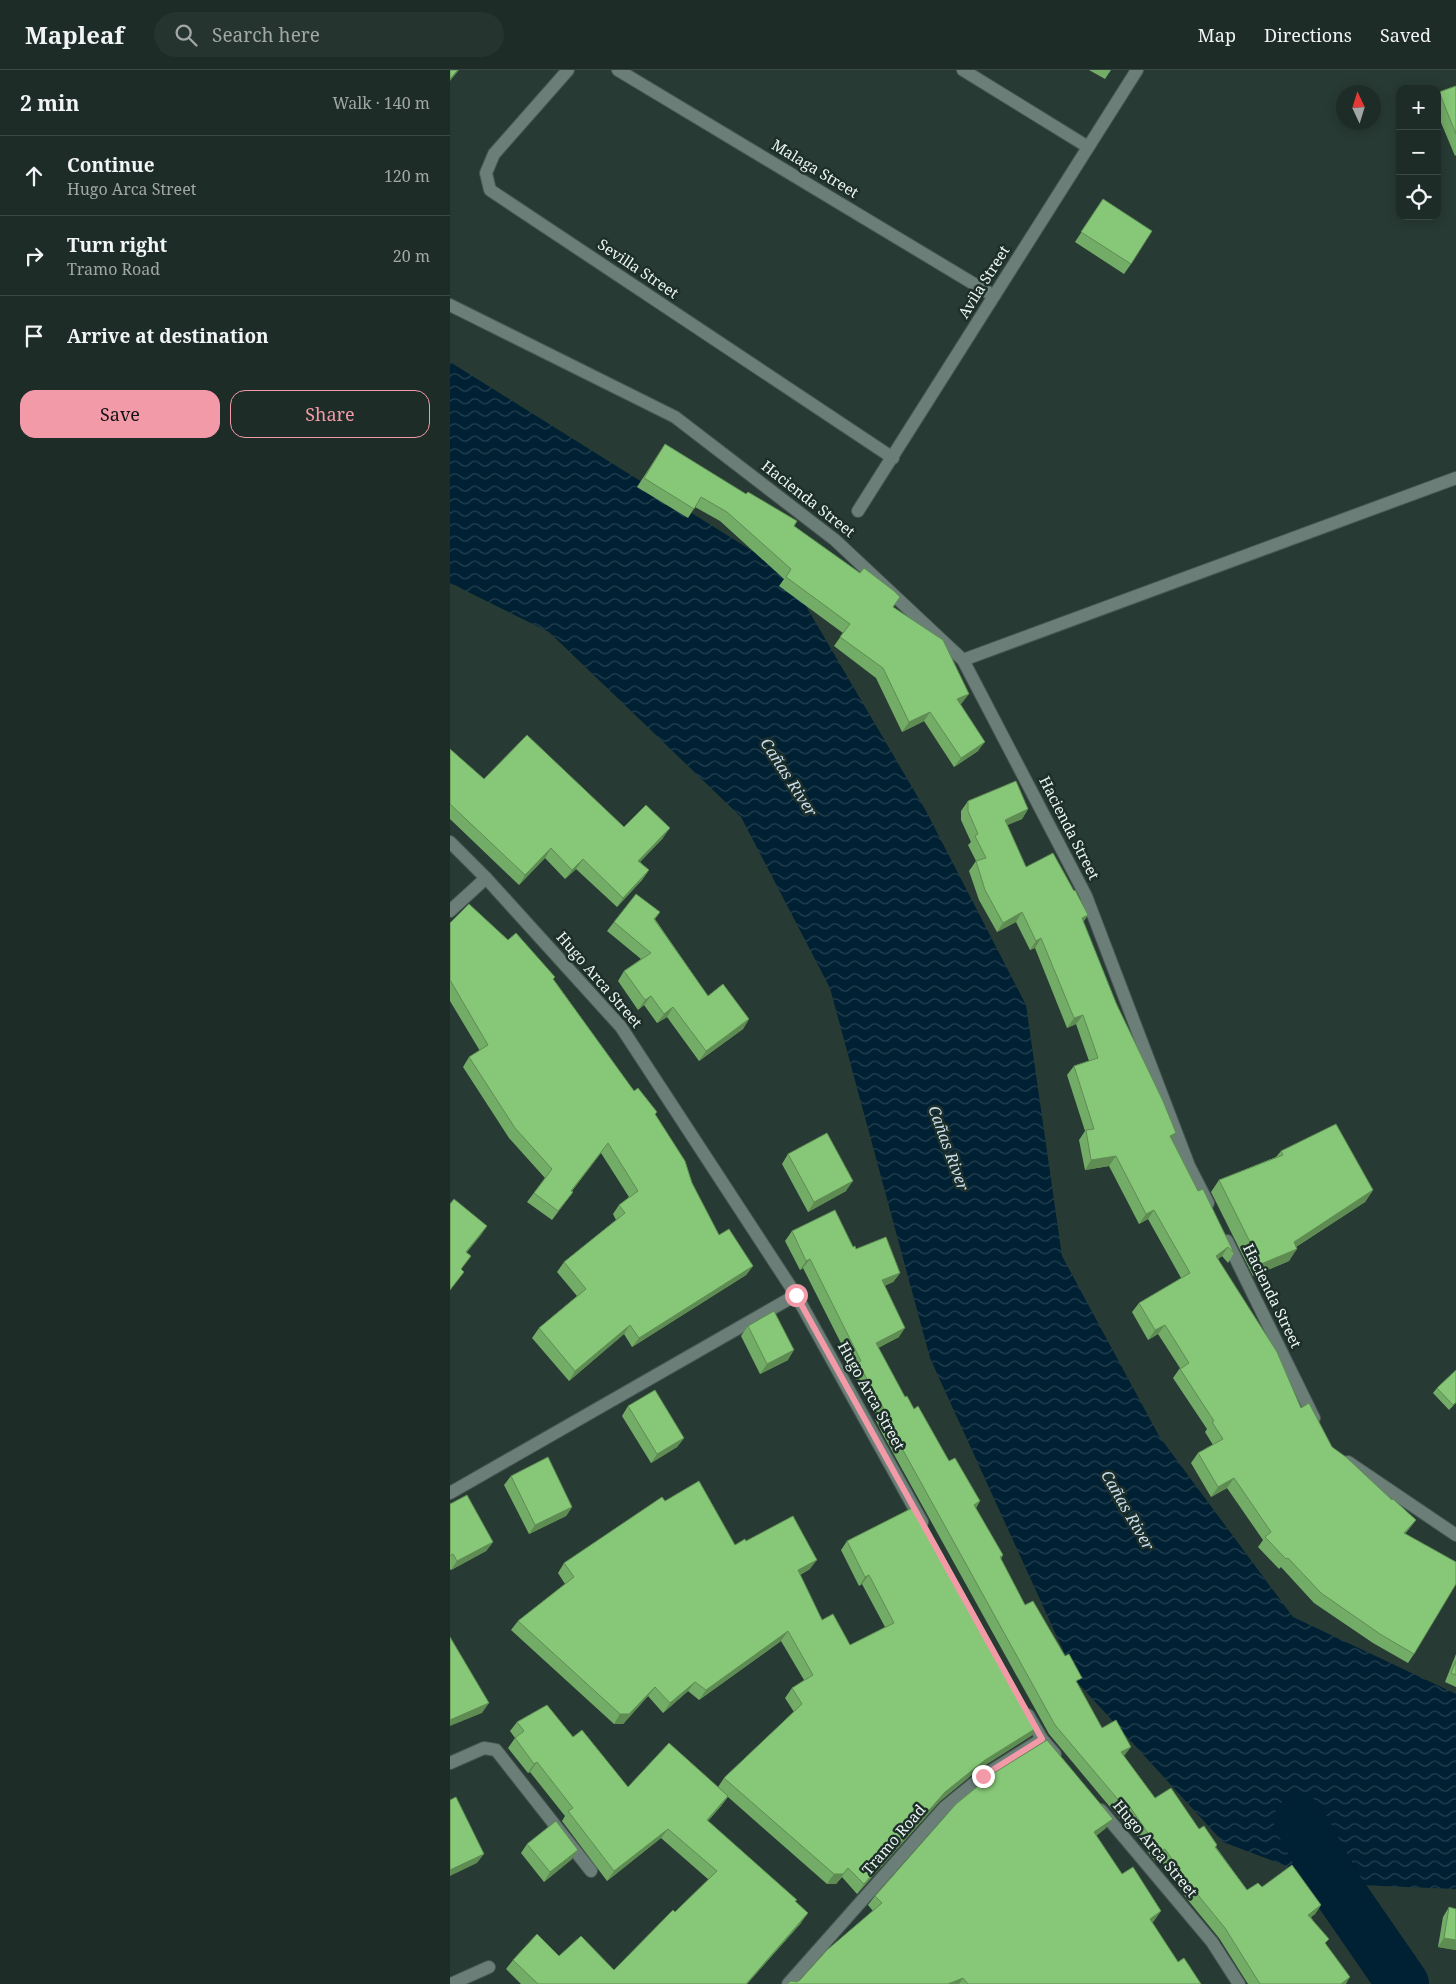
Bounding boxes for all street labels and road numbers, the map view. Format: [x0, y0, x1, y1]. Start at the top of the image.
street label: Malaga Street [768, 134, 863, 202]
street label: Sevilla Street [594, 234, 683, 303]
street label: Avila Street [953, 241, 1013, 322]
street label: Hacienda Street [758, 455, 860, 541]
street label: Hacienda Street [1035, 772, 1105, 883]
street label: Hugo Arca Street [552, 927, 647, 1032]
street label: Hacienda Street [1239, 1240, 1307, 1351]
street label: Hugo Arca Street [834, 1338, 910, 1453]
street label: Hugo Arca Street [1109, 1795, 1202, 1901]
street label: Tramo Road [857, 1800, 929, 1879]

